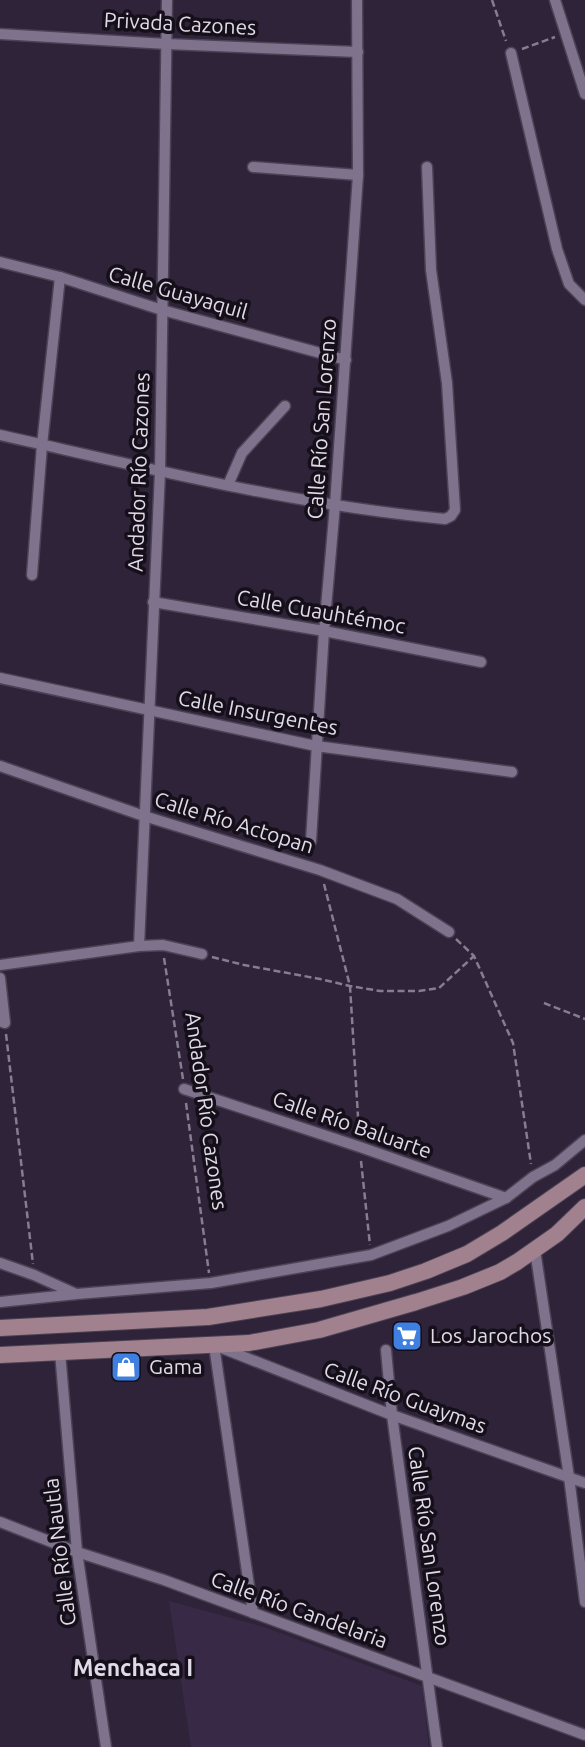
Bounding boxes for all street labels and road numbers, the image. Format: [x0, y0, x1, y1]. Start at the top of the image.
street label: Privada Cazones [103, 7, 257, 39]
street label: Calle Guayaquil [106, 261, 251, 323]
street label: Calle Río San Lorenzo [302, 318, 340, 520]
street label: Andador Río Cazones [123, 372, 153, 572]
street label: Calle Cuauhtémoc [235, 584, 407, 638]
street label: Calle Insurgentes [176, 685, 340, 739]
street label: Calle Río Actopan [152, 786, 317, 858]
street label: Andador Río Cazones [181, 1010, 233, 1211]
street label: Calle Río Baluarte [270, 1086, 435, 1163]
street label: Calle Río Guaymas [321, 1357, 490, 1438]
street label: Calle Río San Lorenzo [404, 1445, 456, 1647]
street label: Calle Río Nautla [38, 1477, 80, 1627]
street label: Calle Río Candelaria [208, 1566, 391, 1652]

